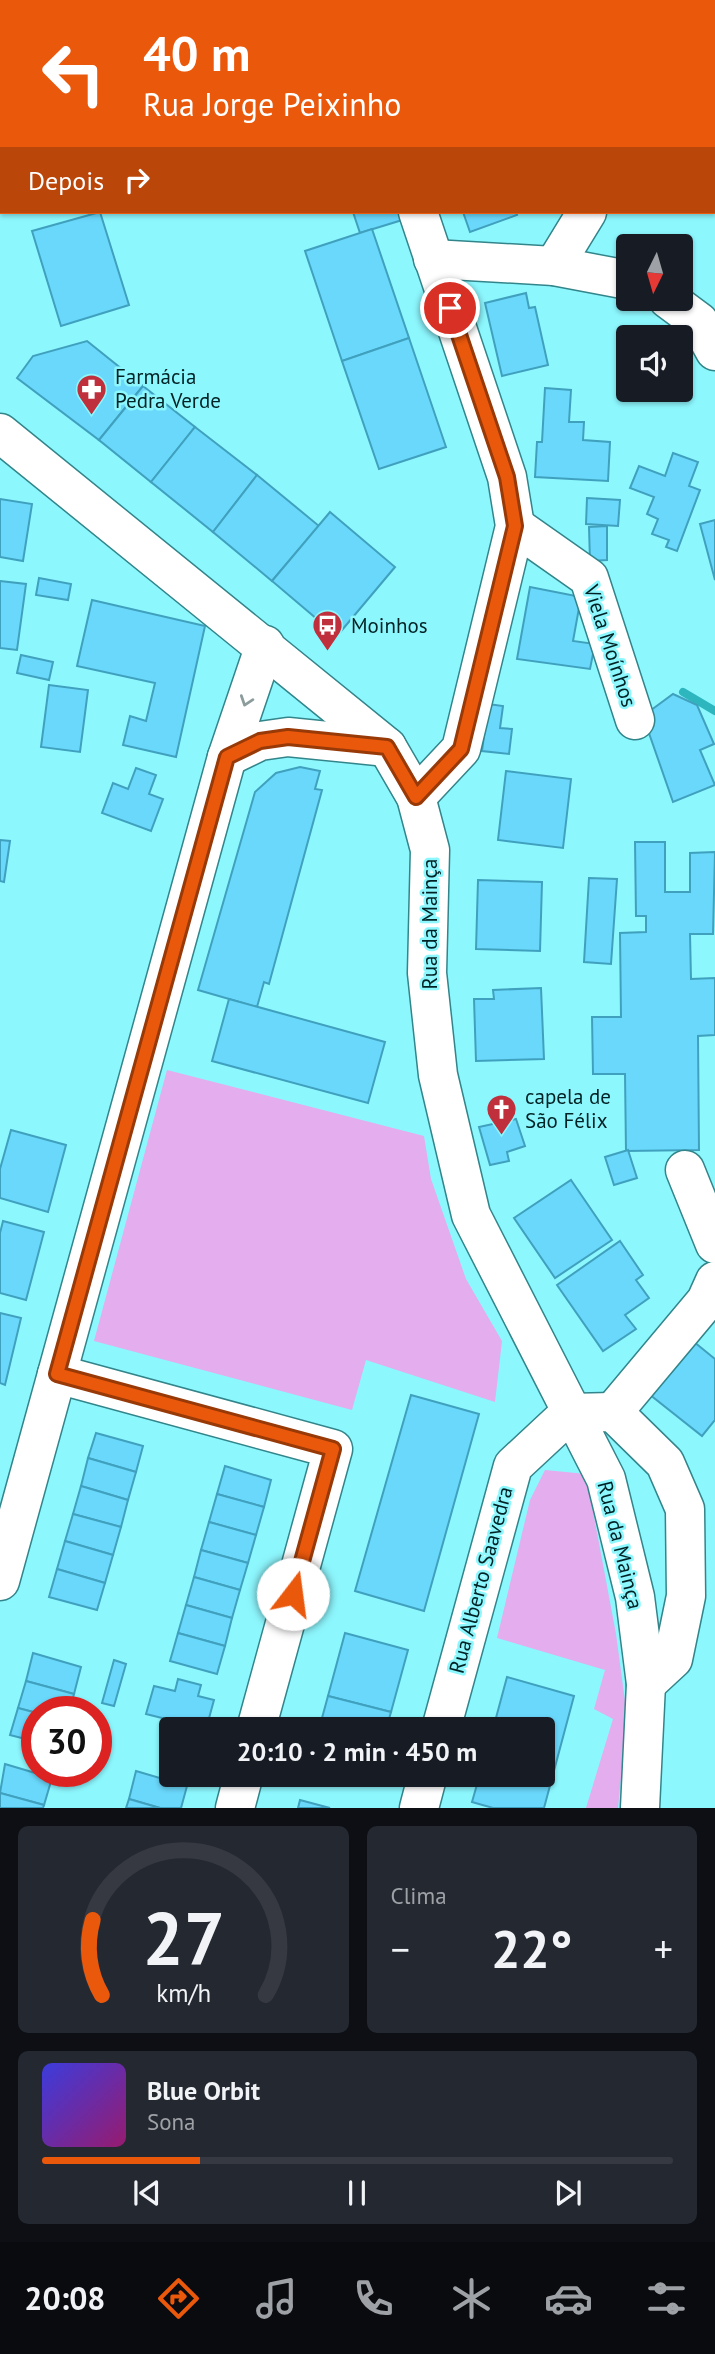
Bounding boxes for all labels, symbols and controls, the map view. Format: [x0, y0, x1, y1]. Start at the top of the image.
text: 40 m [143, 21, 250, 85]
icon: left [28, 28, 119, 119]
text: Rua Jorge Peixinho [143, 83, 402, 125]
icon: right [118, 161, 156, 199]
text: Depois [28, 164, 104, 197]
north arrow [616, 234, 693, 312]
map controls [616, 234, 693, 402]
pin [420, 278, 480, 338]
icon: arrive [431, 289, 469, 327]
button: sound [616, 325, 693, 402]
place label: Farmácia Pedra Verde [115, 363, 221, 414]
pharmacy icon: Farmácia Pedra Verde [75, 372, 109, 416]
street label: Viela Moínhos [578, 580, 643, 710]
bus stop icon: Moinhos [311, 609, 345, 653]
place label: Moinhos [351, 612, 428, 639]
one-way arrow [240, 694, 254, 706]
street label: Rua da Mainça [416, 859, 443, 989]
place label: capela de São Félix [525, 1083, 611, 1134]
church icon: capela de São Félix [485, 1092, 519, 1136]
street label: Rua da Mainça [592, 1478, 649, 1612]
street label: Rua Alberto Saavedra [443, 1484, 518, 1676]
position arrow [256, 1557, 330, 1631]
speed limit sign: 30 [21, 1696, 112, 1787]
text: 20:10 · 2 min · 450 m [237, 1735, 477, 1768]
text: Clima [391, 1881, 447, 1910]
text: 27 [142, 1892, 225, 1986]
text: 22° [491, 1915, 573, 1982]
text: − [391, 1924, 410, 1973]
text: + [654, 1924, 673, 1973]
text: km/h [156, 1977, 211, 2009]
text: Blue Orbit [147, 2074, 260, 2107]
text: Sona [147, 2107, 196, 2136]
icon: previous [128, 2174, 166, 2212]
icon: pause [338, 2174, 376, 2212]
icon: next [549, 2174, 587, 2212]
icon: directions [154, 2274, 203, 2323]
icon: music [252, 2274, 301, 2323]
icon: phone [349, 2274, 398, 2323]
icon: climate [447, 2274, 496, 2323]
icon: car [544, 2274, 593, 2323]
icon: filters [642, 2274, 691, 2323]
text: 20:08 [24, 2277, 105, 2319]

